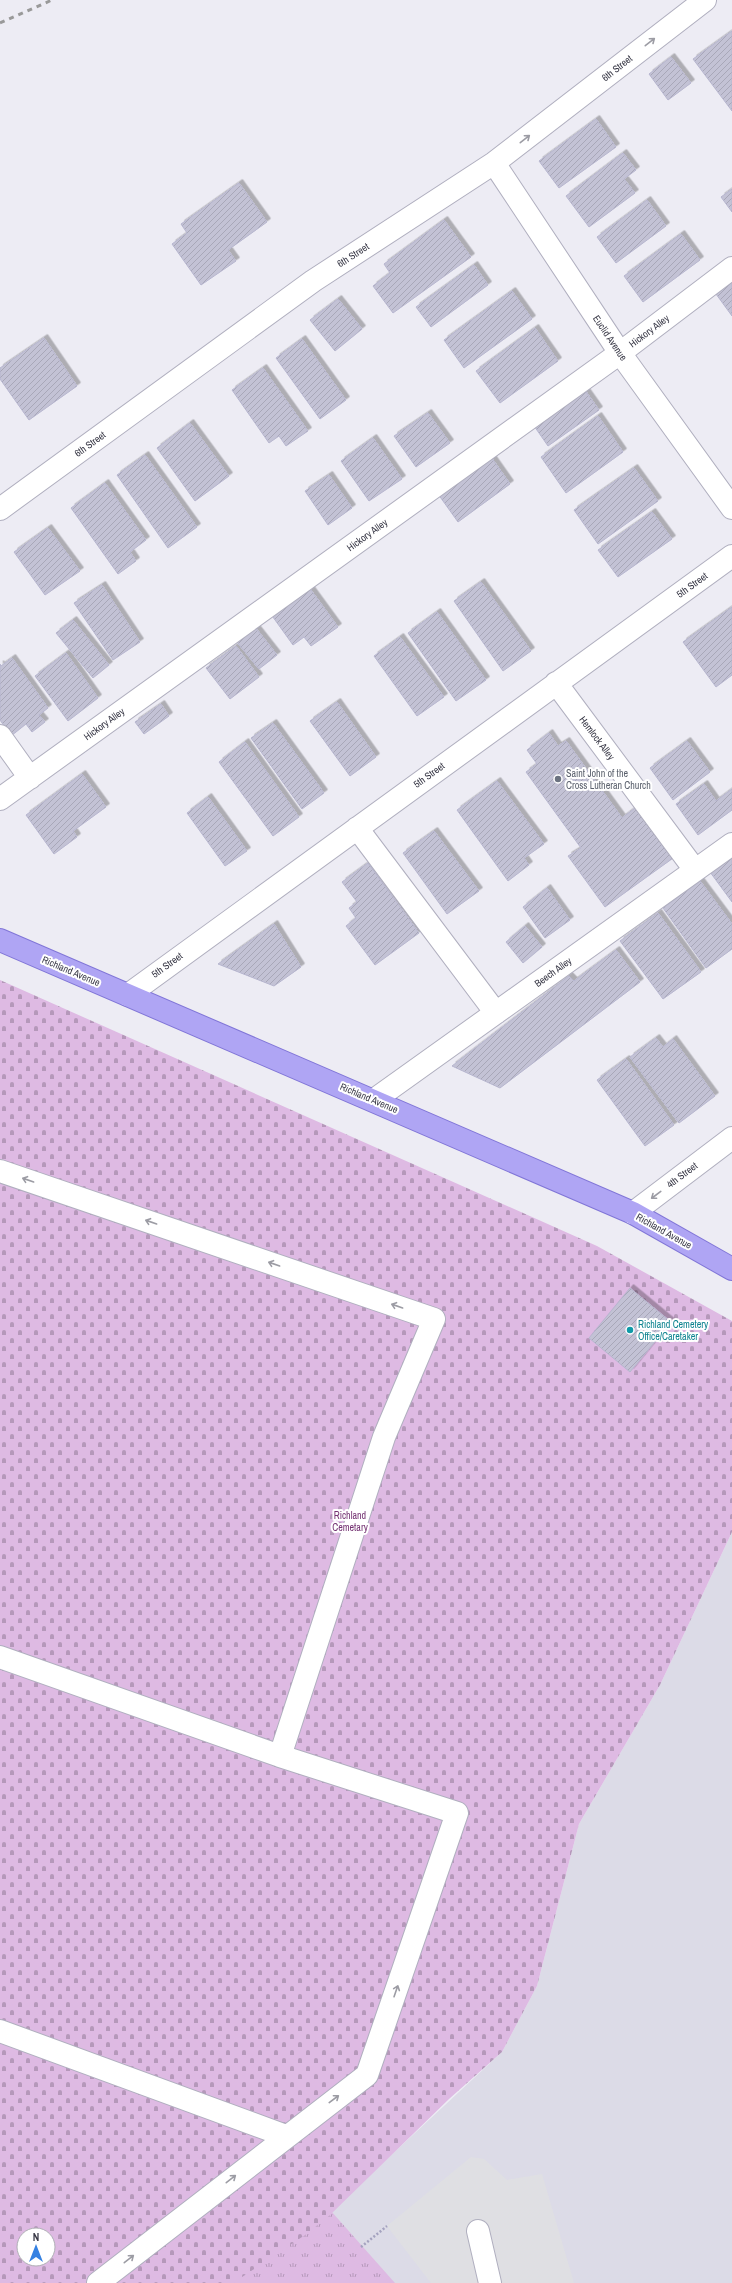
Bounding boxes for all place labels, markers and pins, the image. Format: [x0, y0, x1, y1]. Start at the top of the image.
place label: Saint John of the Cross Lutheran Church [566, 767, 651, 792]
marker: Saint John of the Cross Lutheran Church [553, 774, 563, 784]
place label: Richland Cemetery Office/Caretaker [638, 1318, 709, 1343]
marker: Richland Cemetery Office/Caretaker [625, 1325, 635, 1335]

